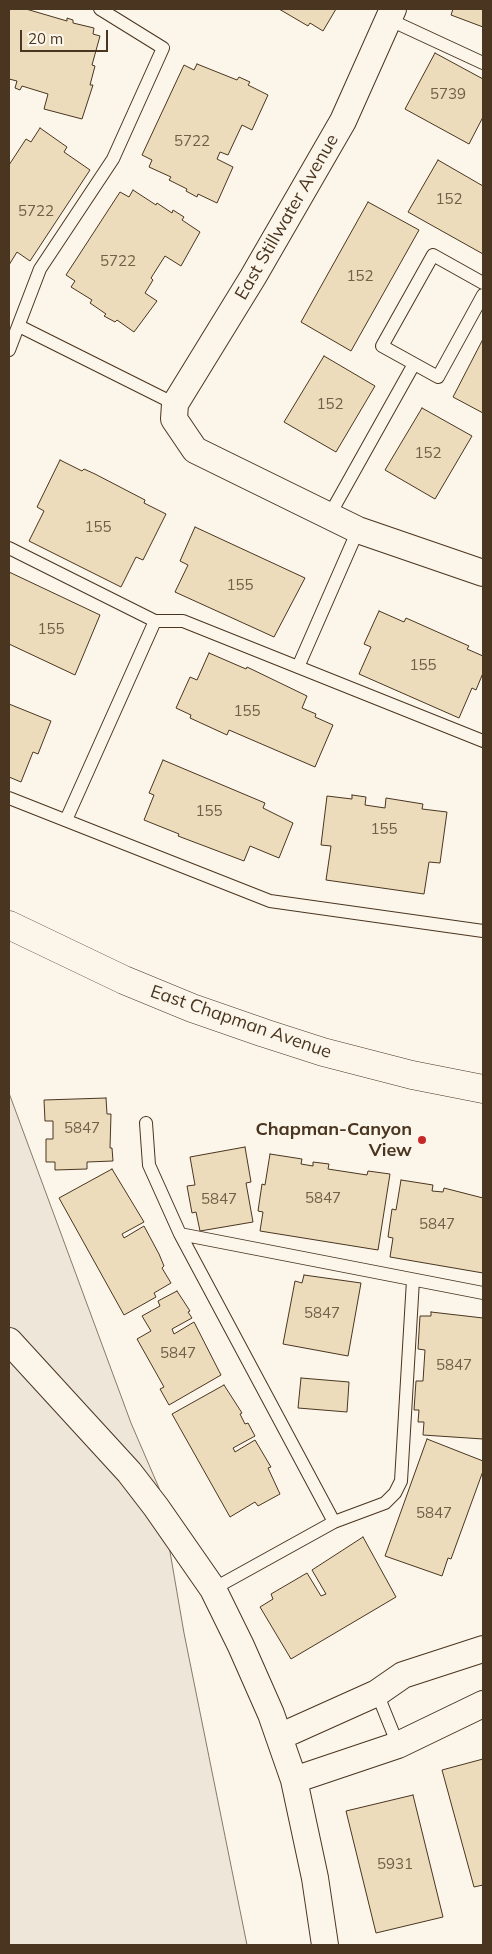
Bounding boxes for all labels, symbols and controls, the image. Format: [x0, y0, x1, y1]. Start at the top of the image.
scale bar [22, 20, 110, 52]
text: 20 m [28, 29, 63, 48]
house number: 5739 [430, 85, 466, 103]
street label: East Stillwater Avenue [231, 130, 343, 304]
house number: 5722 [174, 132, 210, 150]
house number: 152 [436, 190, 462, 208]
house number: 5722 [18, 202, 54, 220]
house number: 5722 [100, 252, 136, 270]
house number: 152 [347, 267, 373, 285]
house number: 152 [317, 395, 343, 413]
house number: 152 [415, 444, 441, 462]
house number: 155 [85, 518, 111, 536]
house number: 155 [227, 576, 253, 594]
house number: 155 [38, 620, 64, 638]
house number: 155 [410, 656, 436, 674]
house number: 155 [234, 702, 260, 720]
house number: 155 [196, 802, 222, 820]
house number: 155 [371, 820, 397, 838]
street label: East Chapman Avenue [148, 981, 334, 1063]
house number: 5847 [64, 1119, 100, 1137]
place label: Chapman-Canyon View [255, 1119, 412, 1162]
marker: Chapman-Canyon View [416, 1134, 428, 1146]
house number: 5847 [305, 1189, 341, 1207]
house number: 5847 [201, 1190, 237, 1208]
house number: 5847 [419, 1215, 455, 1233]
house number: 5847 [304, 1304, 340, 1322]
house number: 5847 [160, 1344, 196, 1362]
house number: 5847 [436, 1356, 472, 1374]
house number: 5847 [416, 1504, 452, 1522]
house number: 5931 [377, 1855, 413, 1873]

